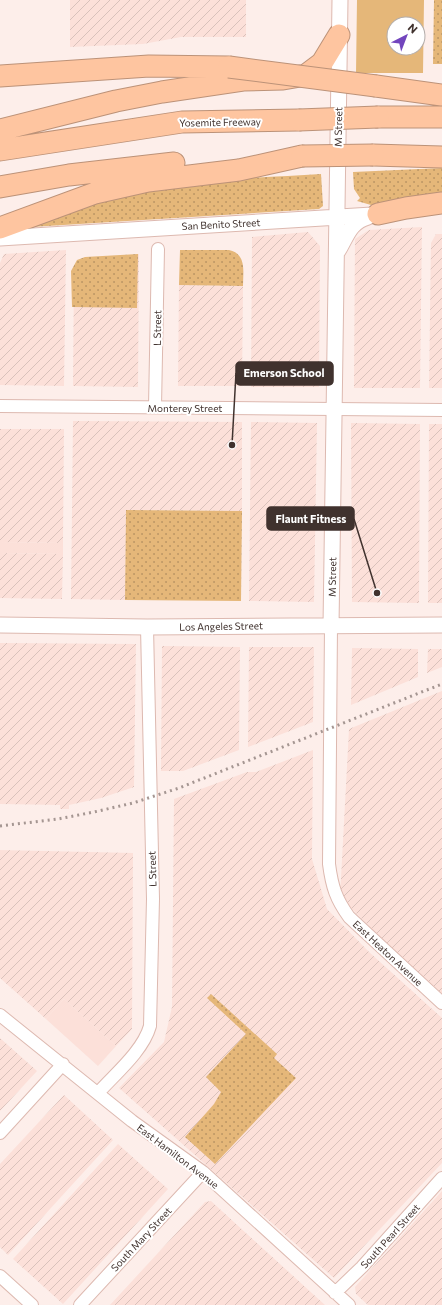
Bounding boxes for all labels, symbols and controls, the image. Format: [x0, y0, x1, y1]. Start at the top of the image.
north arrow [386, 16, 426, 56]
text: N [406, 21, 420, 36]
street label: M Street [332, 107, 344, 147]
street label: Yosemite Freeway [179, 115, 261, 129]
street label: San Benito Street [181, 216, 261, 232]
street label: L Street [151, 310, 163, 346]
callout: Emerson School [236, 362, 333, 385]
text: Emerson School [244, 366, 324, 379]
street label: Monterey Street [148, 402, 222, 414]
callout: Flaunt Fitness [267, 507, 354, 530]
text: Flaunt Fitness [276, 512, 346, 525]
street label: M Street [326, 557, 338, 597]
street label: Los Angeles Street [179, 619, 263, 633]
street label: L Street [145, 851, 159, 887]
street label: East Heaton Avenue [351, 918, 425, 988]
street label: East Hamilton Avenue [135, 1121, 221, 1191]
street label: South Pearl Street [358, 1201, 422, 1271]
street label: South Mary Street [108, 1204, 174, 1274]

